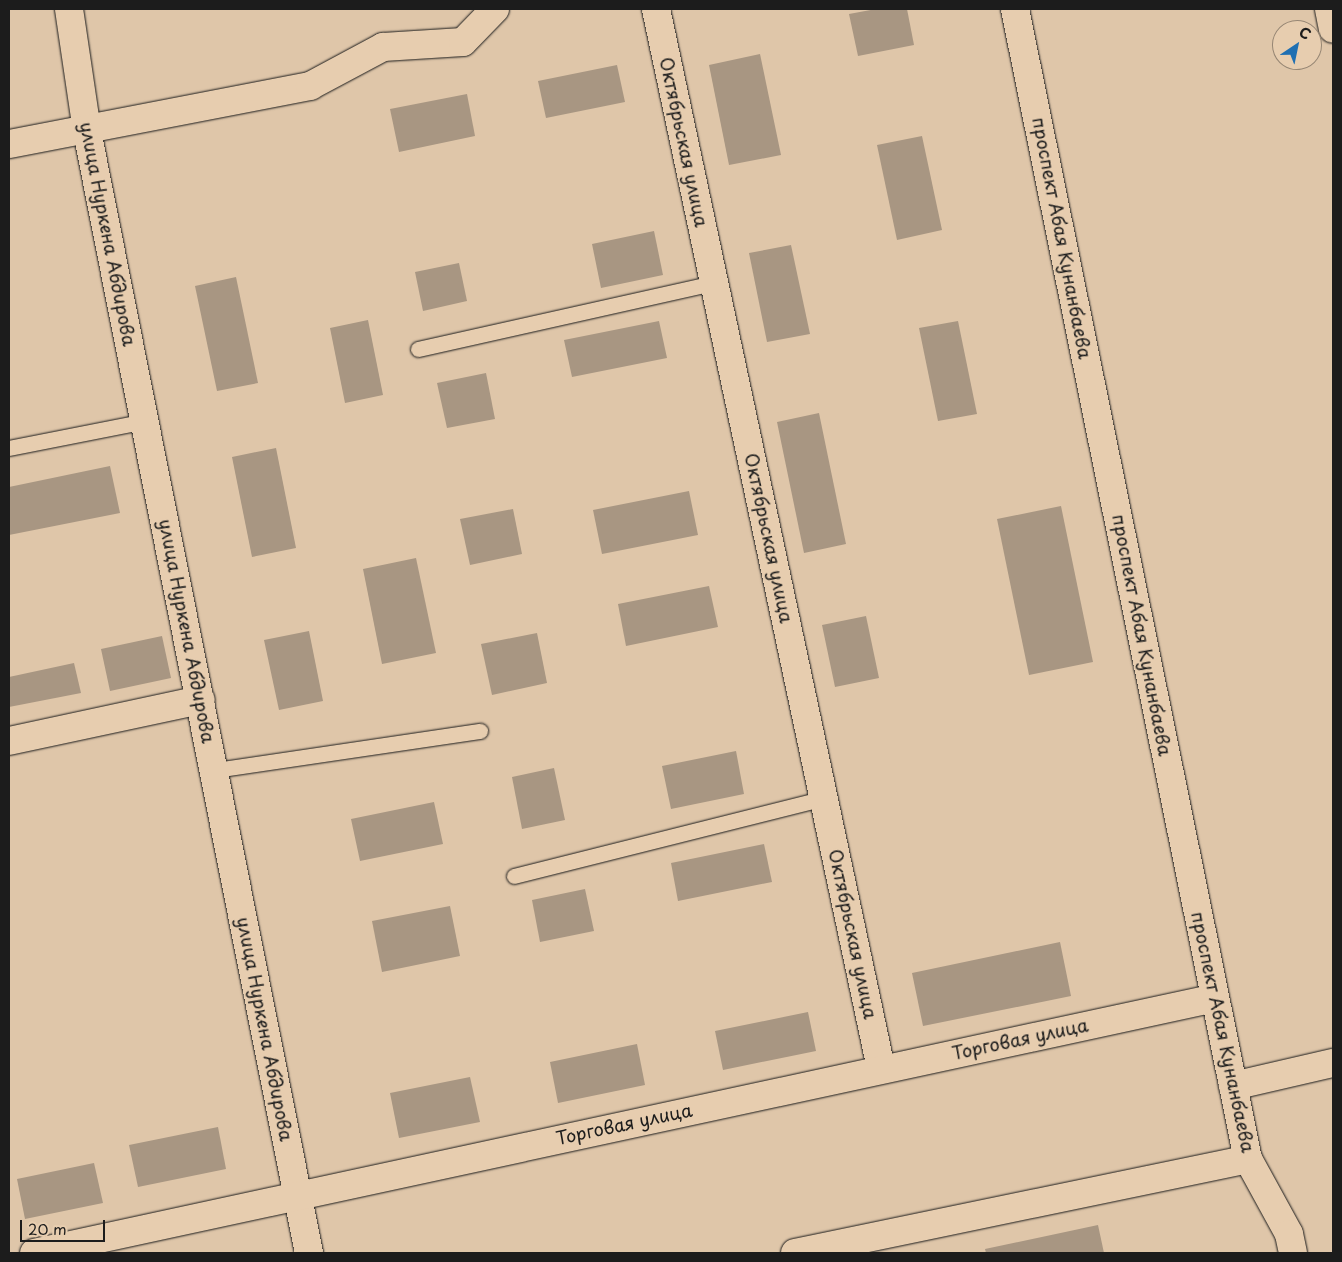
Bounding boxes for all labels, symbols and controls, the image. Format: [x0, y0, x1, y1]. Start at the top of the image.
north arrow [1272, 20, 1322, 70]
text: С [1295, 21, 1315, 45]
street label: Октябрьская улица [655, 54, 713, 230]
street label: проспект Абая Кунанбаева [1028, 115, 1096, 361]
street label: улица Нуркена Абдирова [75, 119, 141, 349]
street label: Октябрьская улица [740, 450, 798, 626]
street label: проспект Абая Кунанбаева [1108, 512, 1176, 758]
street label: улица Нуркена Абдирова [154, 516, 220, 746]
street label: Октябрьская улица [824, 846, 882, 1022]
street label: проспект Абая Кунанбаева [1187, 909, 1259, 1155]
street label: улица Нуркена Абдирова [232, 914, 298, 1144]
street label: Торговая улица [950, 1014, 1090, 1064]
street label: Торговая улица [554, 1099, 694, 1149]
scale bar [22, 1210, 108, 1242]
text: 20 m [28, 1217, 67, 1240]

